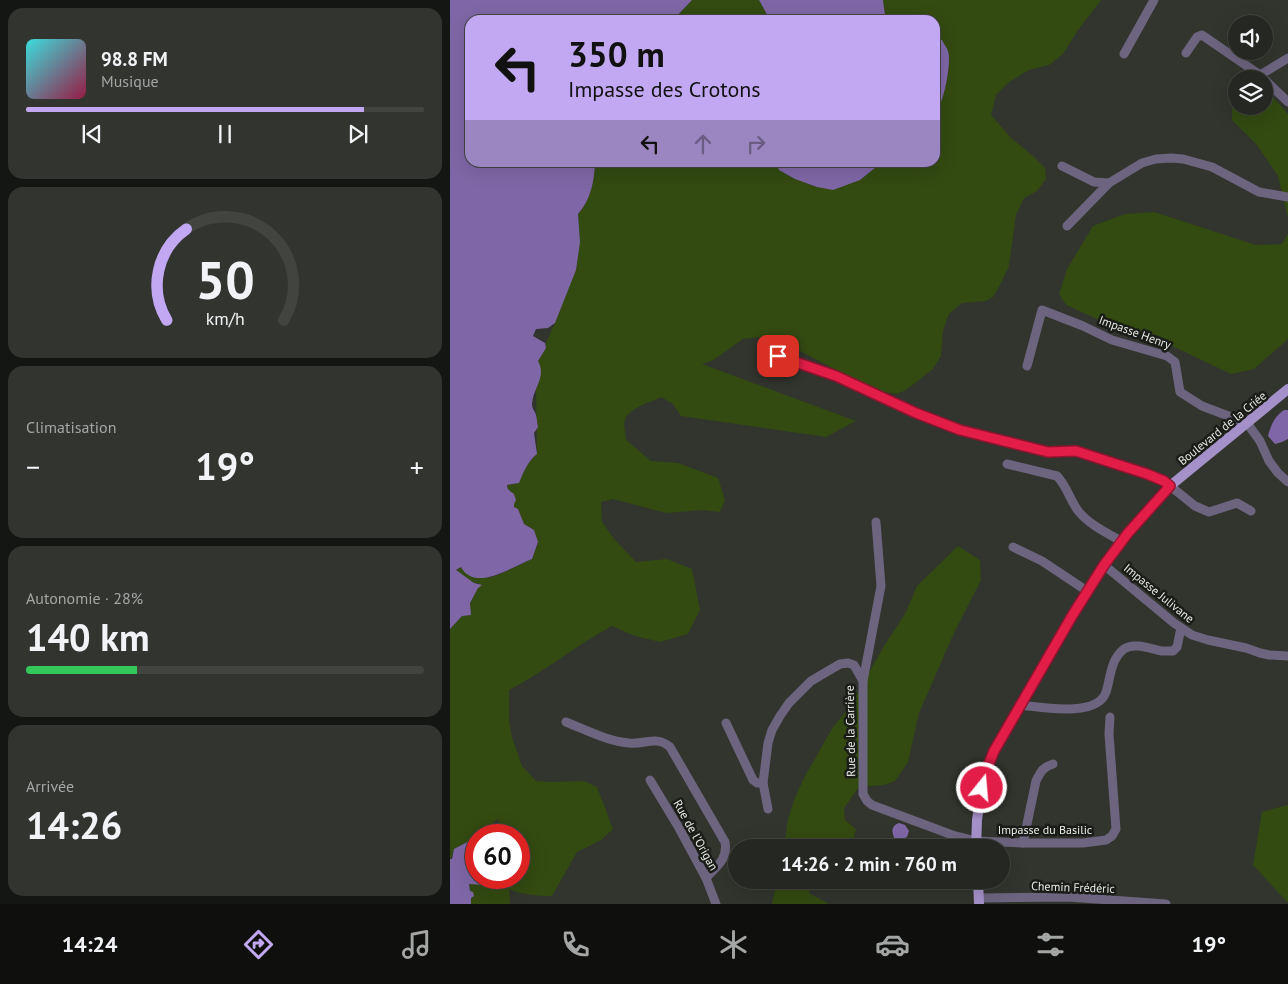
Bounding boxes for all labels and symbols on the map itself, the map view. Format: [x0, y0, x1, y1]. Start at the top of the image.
street label: Impasse Henry [1097, 312, 1173, 352]
pin [757, 335, 799, 377]
street label: Boulevard de la Criée [1175, 388, 1269, 468]
street label: Impasse Julivane [1121, 560, 1197, 626]
street label: Rue de la Carrière [842, 685, 858, 777]
position arrow [955, 761, 1007, 813]
street label: Rue de l'Origan [670, 797, 722, 873]
street label: Impasse du Basilic [998, 822, 1093, 837]
speed limit sign: 60 [465, 824, 530, 889]
street label: Chemin Frédéric [1031, 878, 1116, 896]

